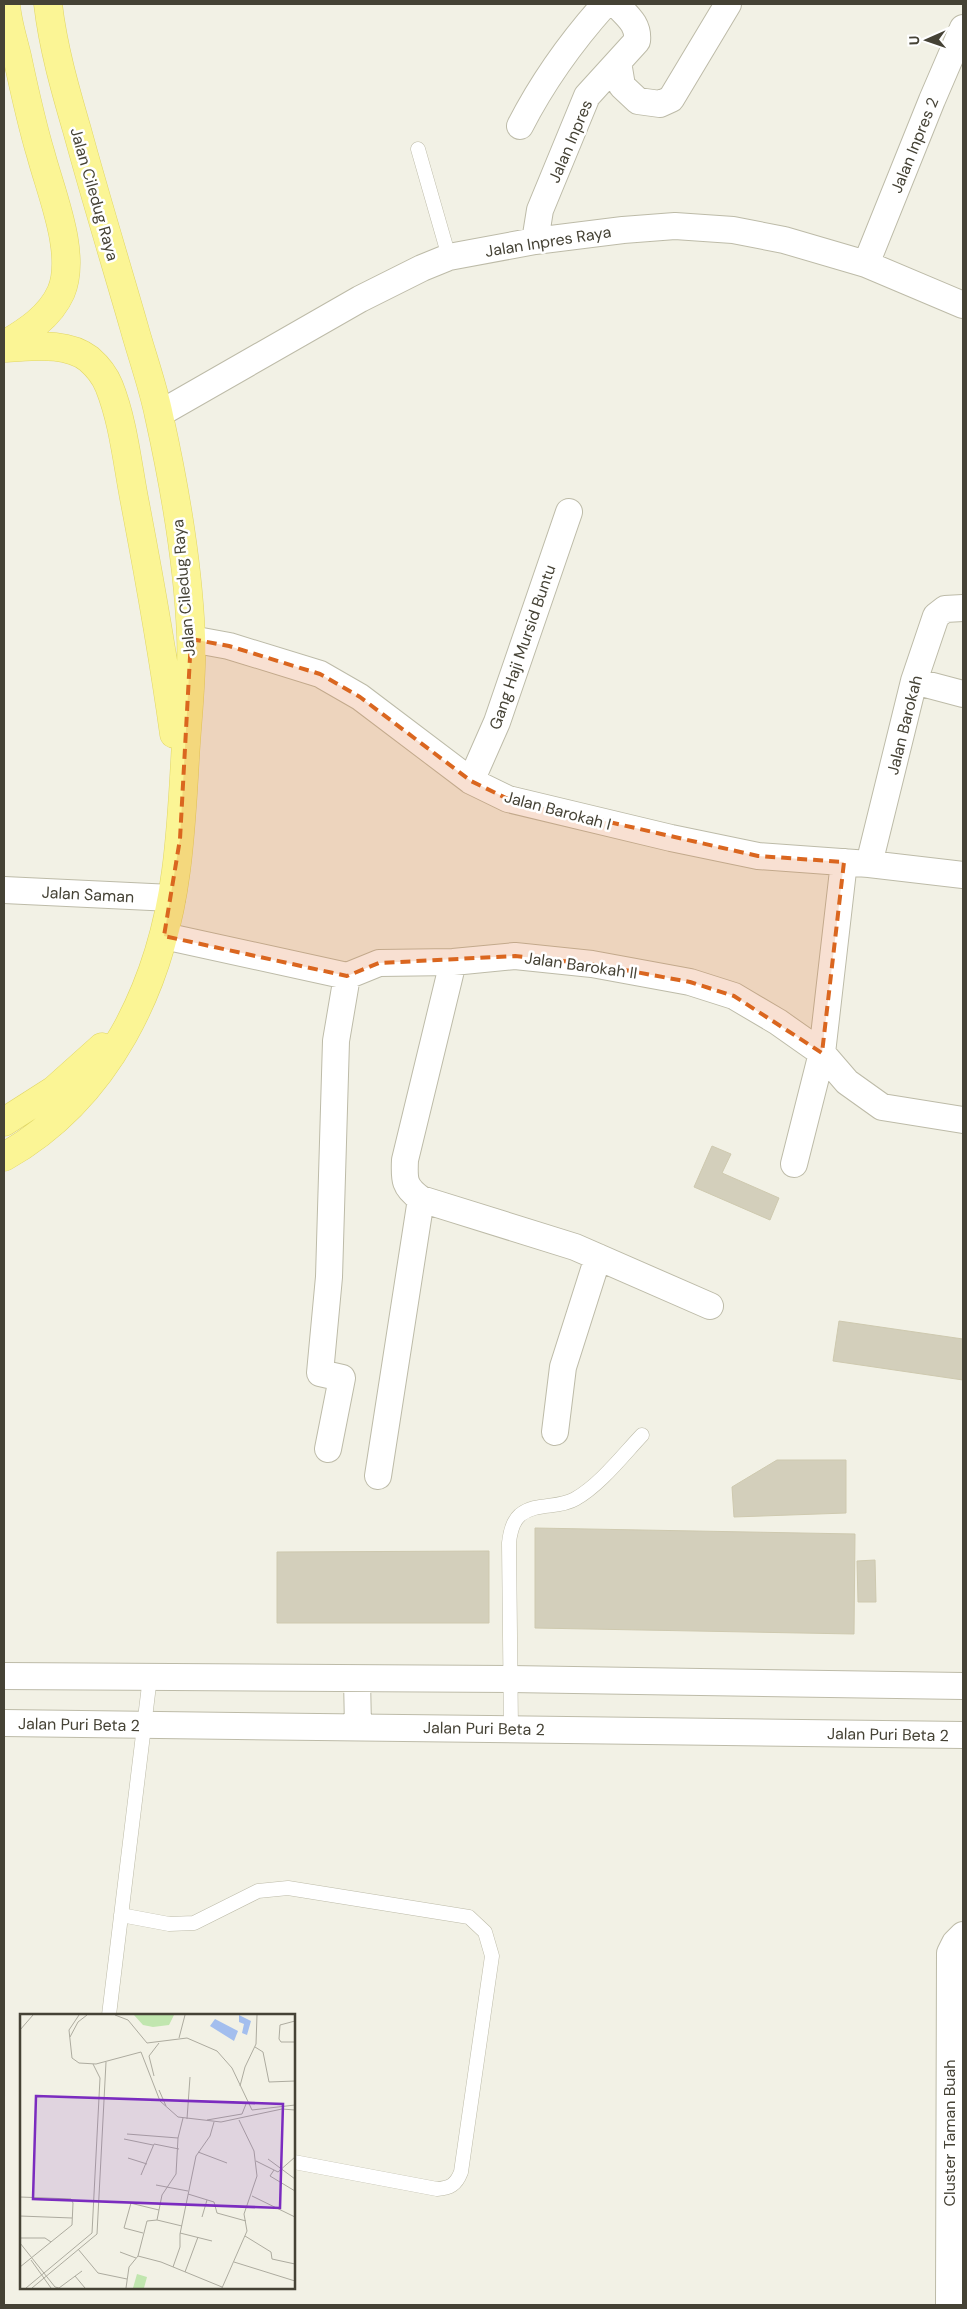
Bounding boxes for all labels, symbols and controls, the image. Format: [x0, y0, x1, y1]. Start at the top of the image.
north arrow [902, 15, 952, 65]
text: U [905, 35, 923, 46]
street label: Jalan Inpres 2 [886, 94, 943, 196]
street label: Jalan Inpres [544, 97, 597, 186]
street label: Jalan Ciledug Raya [65, 125, 124, 263]
street label: Jalan Inpres Raya [484, 221, 613, 262]
street label: Jalan Ciledug Raya [167, 518, 200, 657]
street label: Gang Haji Mursid Buntu [484, 562, 561, 732]
street label: Jalan Barokah [882, 673, 927, 777]
street label: Jalan Barokah I [502, 786, 614, 835]
street label: Jalan Saman [41, 882, 135, 907]
street label: Jalan Barokah II [523, 947, 639, 984]
street label: Jalan Puri Beta 2 [18, 1713, 140, 1736]
street label: Jalan Puri Beta 2 [423, 1717, 545, 1740]
street label: Jalan Puri Beta 2 [827, 1723, 949, 1746]
inset map [20, 2014, 295, 2289]
street label: Cluster Taman Buah [939, 2060, 960, 2206]

